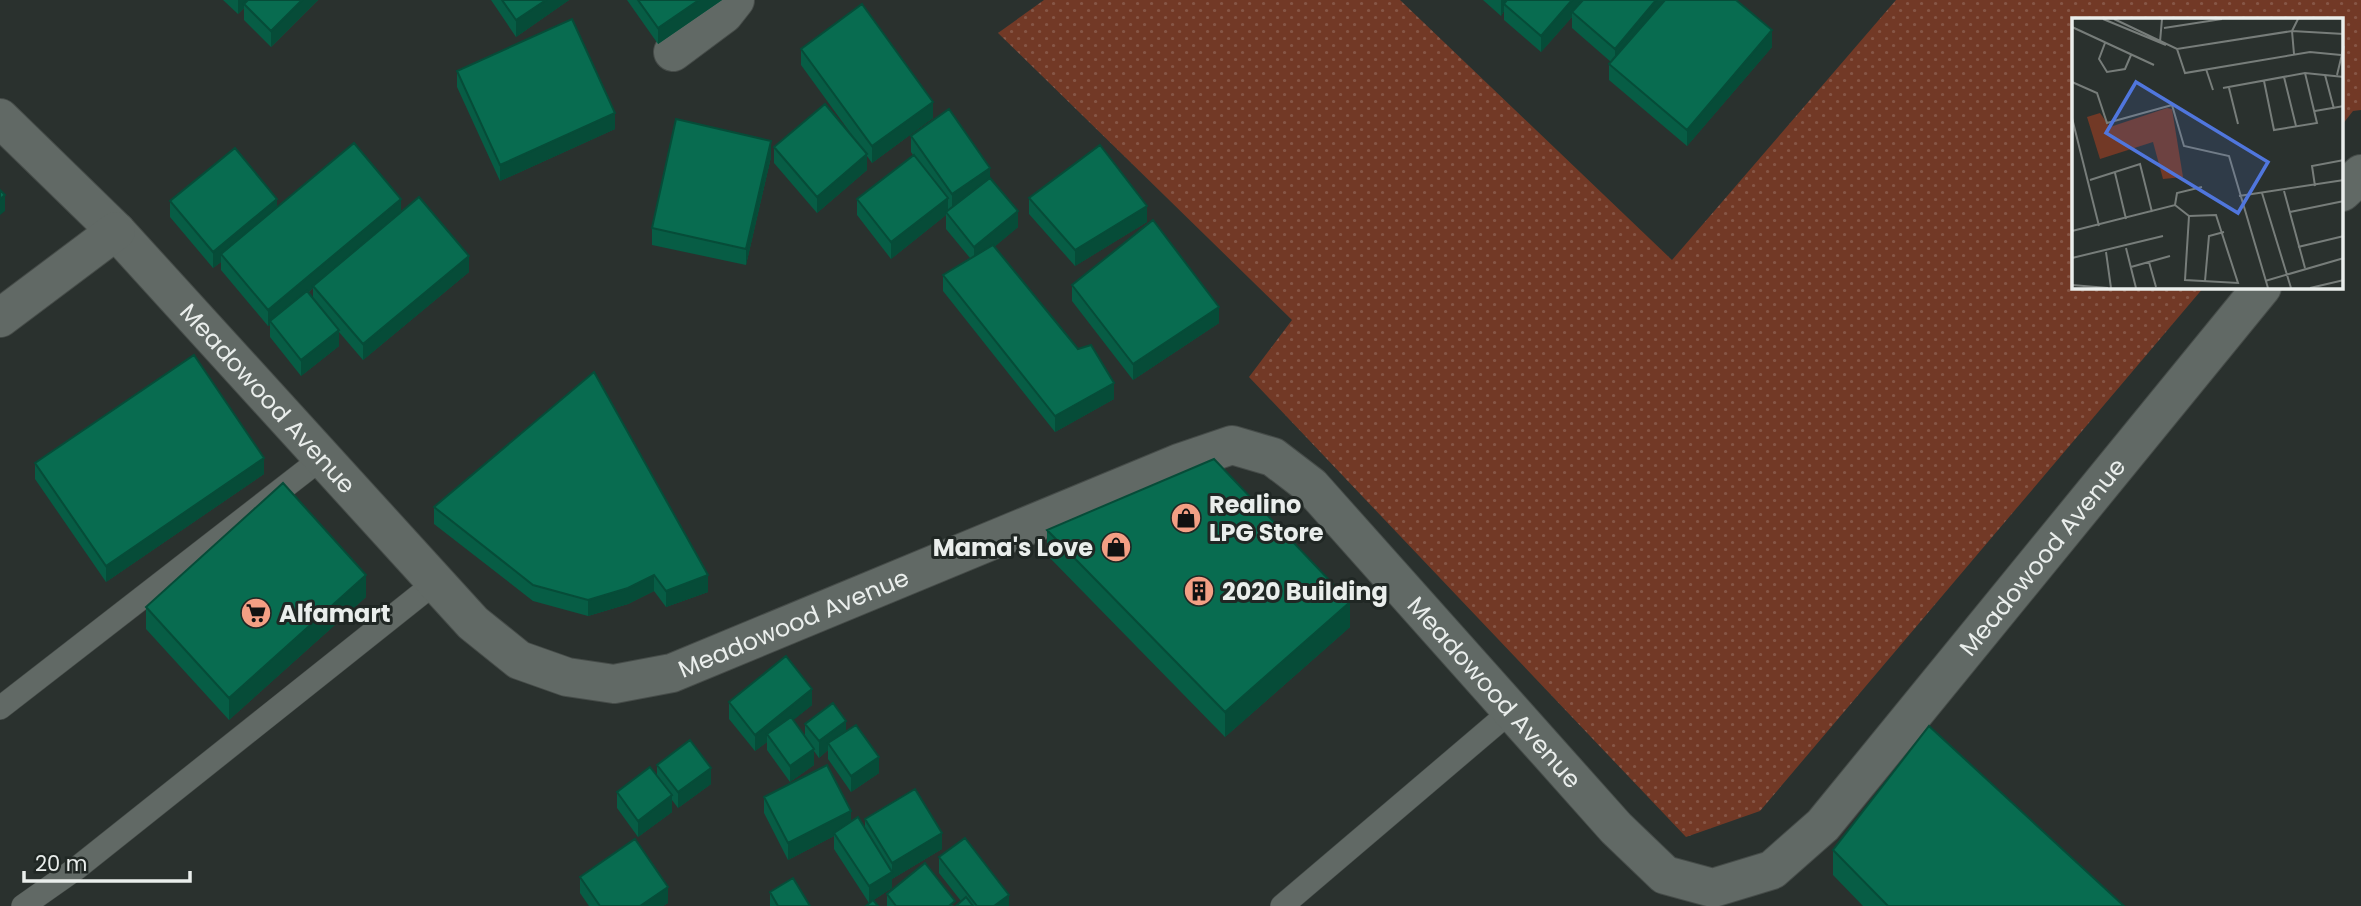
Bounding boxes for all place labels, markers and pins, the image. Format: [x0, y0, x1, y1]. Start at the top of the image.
place label: Realino LPG Store [1209, 488, 1324, 549]
shop icon: Realino LPG Store [1169, 501, 1203, 535]
shop icon: Mama's Love [1099, 530, 1133, 564]
place label: Mama's Love [933, 531, 1093, 564]
building icon: 2020 Building [1182, 574, 1216, 608]
place label: 2020 Building [1222, 575, 1388, 608]
supermarket icon: Alfamart [239, 596, 273, 630]
place label: Alfamart [279, 597, 390, 630]

